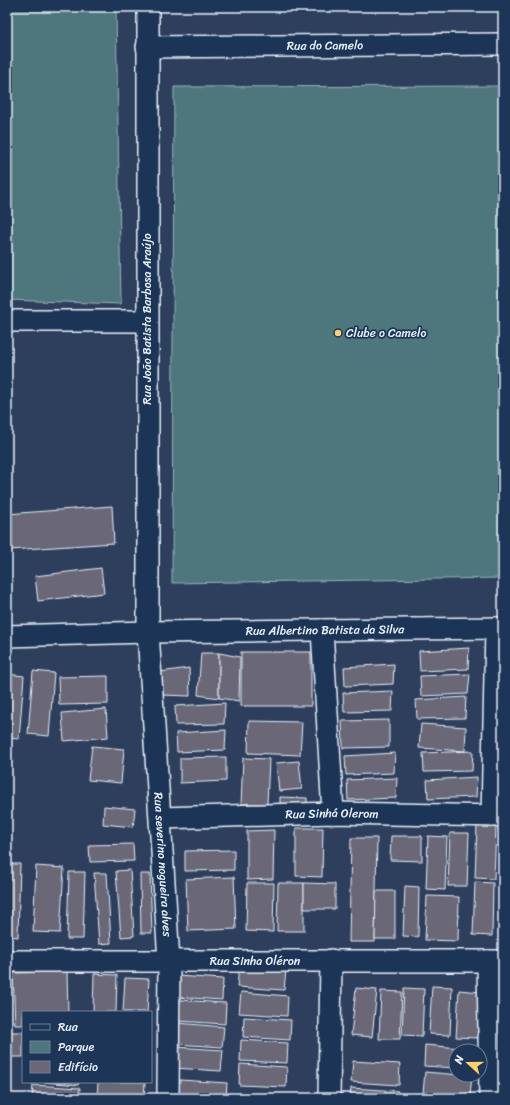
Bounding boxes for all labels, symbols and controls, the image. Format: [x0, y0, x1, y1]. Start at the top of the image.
street label: Rua do Camelo [287, 34, 363, 57]
street label: Rua João Batista Barbosa Araújo [136, 233, 158, 405]
place label: Clube o Camelo [346, 322, 426, 344]
marker: Clube o Camelo [333, 328, 343, 338]
street label: Rua Albertino Batista da Silva [245, 618, 405, 642]
street label: Rua severino nogueira alves [147, 792, 178, 938]
street label: Rua Sinhá Olerom [285, 802, 379, 825]
street label: Rua Sinha Oléron [210, 950, 301, 972]
legend [22, 1011, 152, 1083]
text: Rua [58, 1016, 79, 1038]
text: Parque [58, 1036, 95, 1058]
north arrow [448, 1043, 488, 1083]
text: N [449, 1052, 470, 1067]
text: Edifício [58, 1056, 98, 1078]

